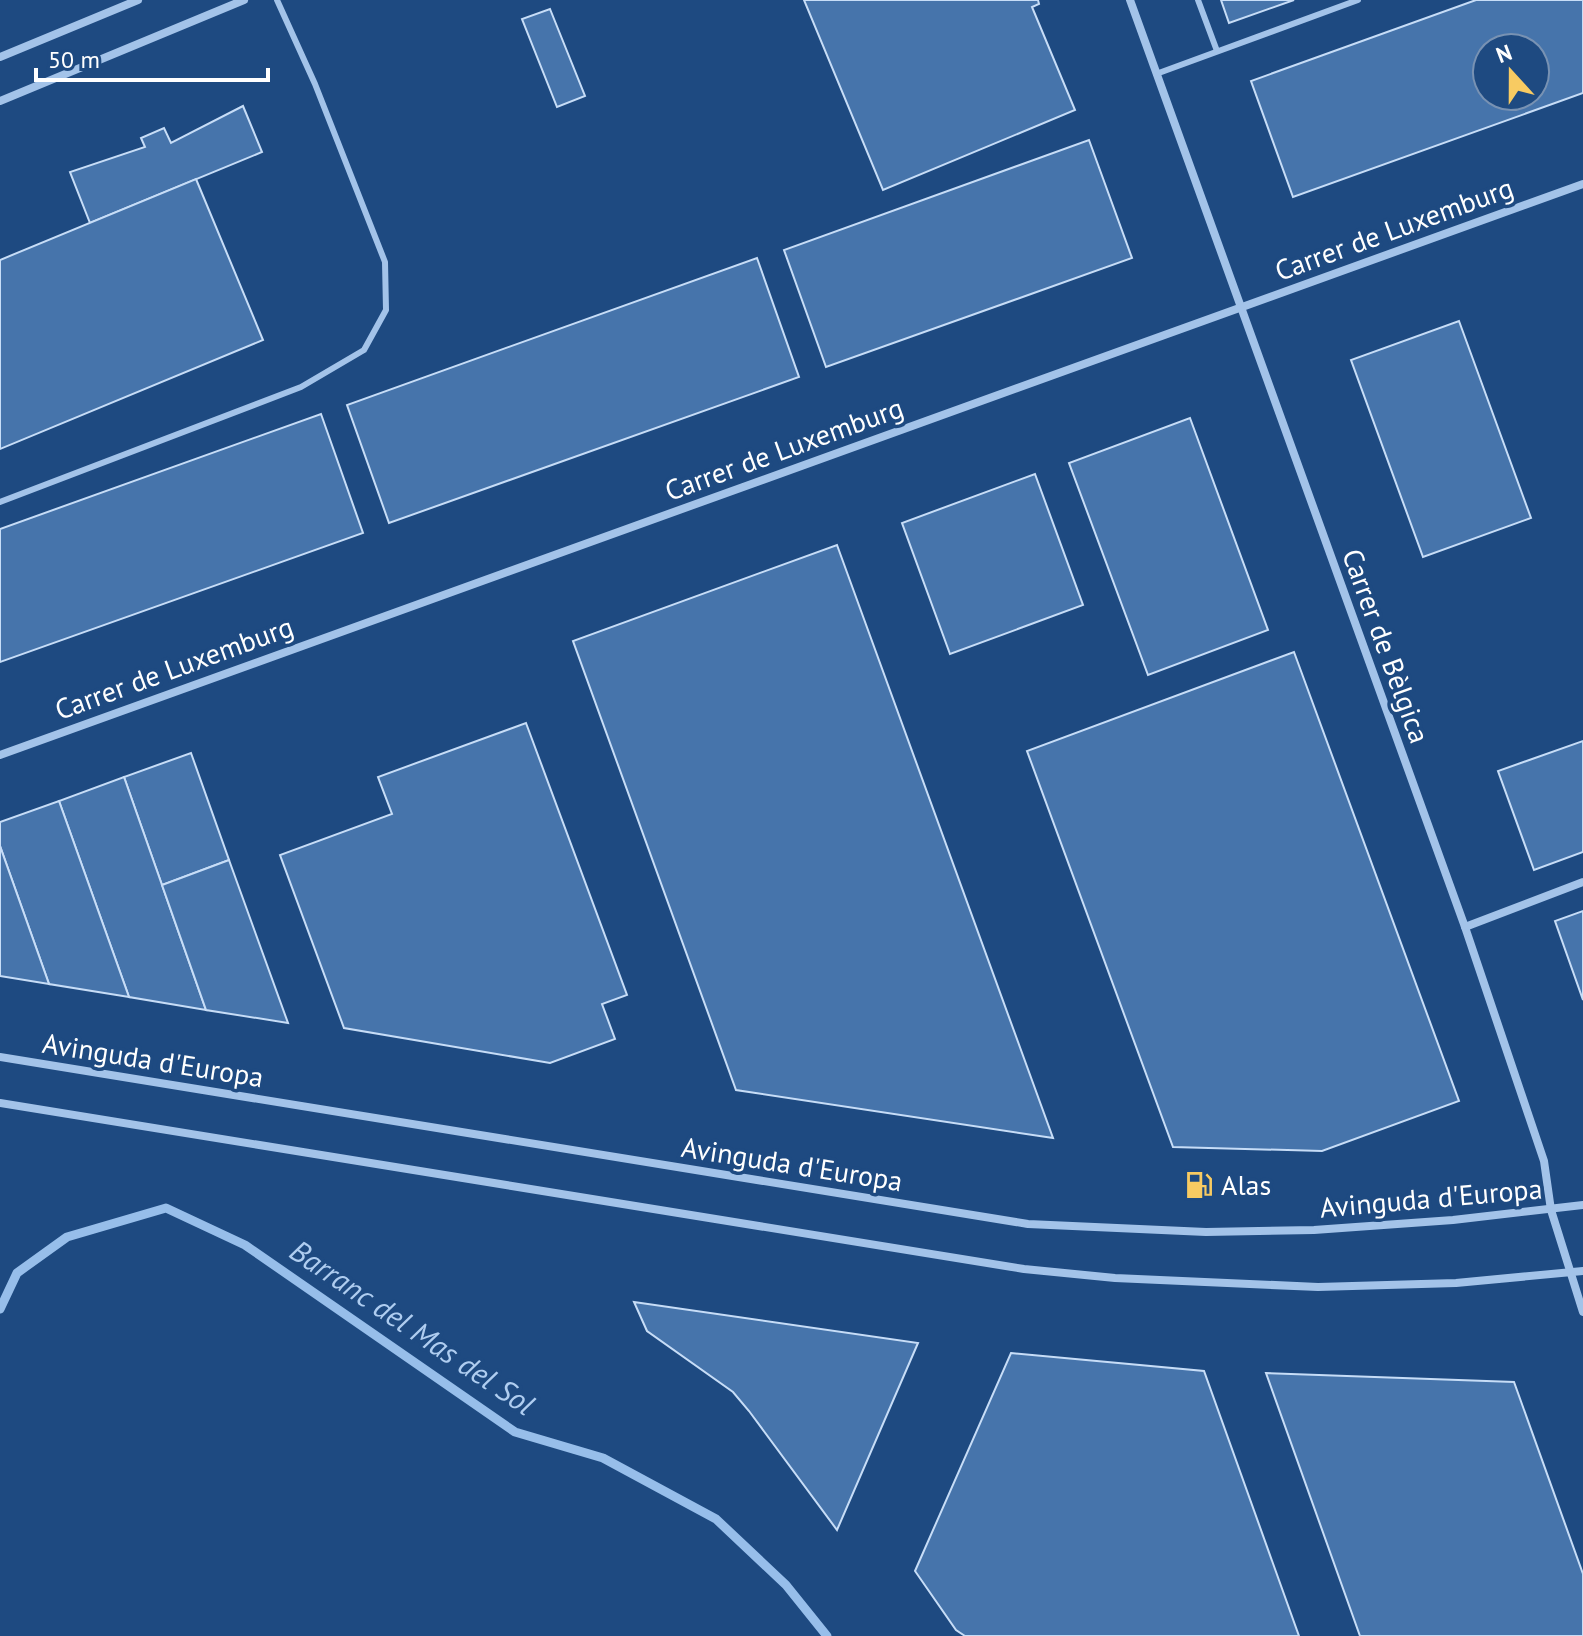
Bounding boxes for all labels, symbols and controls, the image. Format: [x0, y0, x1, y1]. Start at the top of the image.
scale bar [36, 32, 268, 82]
north arrow [1471, 32, 1551, 112]
text: N [1492, 38, 1516, 69]
text: 50 m [48, 44, 100, 75]
street label: Carrer de Luxemburg [1270, 168, 1518, 289]
street label: Carrer de Luxemburg [660, 388, 908, 509]
street label: Carrer de Bèlgica [1334, 544, 1439, 748]
street label: Carrer de Luxemburg [50, 607, 298, 728]
street label: Avinguda d'Europa [40, 1024, 266, 1095]
street label: Avinguda d'Europa [679, 1128, 905, 1199]
place label: Alas [1221, 1166, 1271, 1203]
street label: Avinguda d'Europa [1318, 1169, 1544, 1226]
fuel station icon: Alas [1184, 1170, 1214, 1200]
water label: Barranc del Mas del Sol [283, 1230, 543, 1423]

